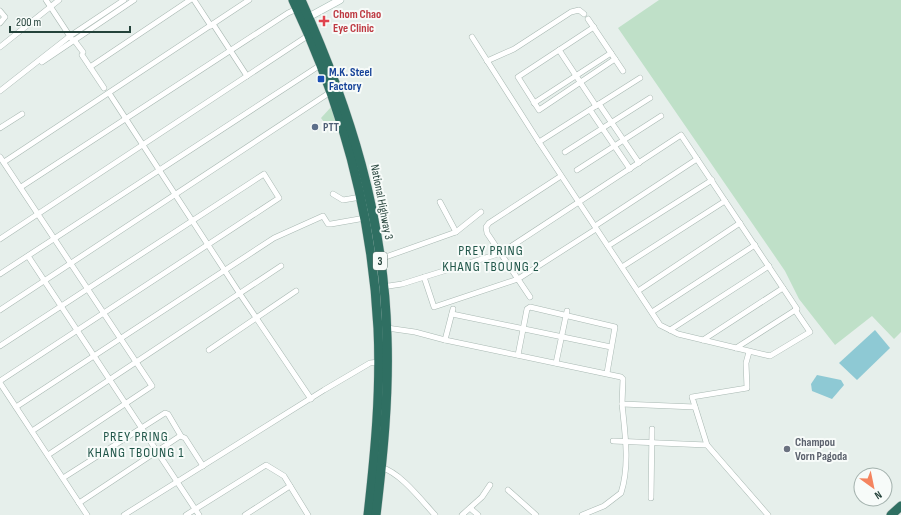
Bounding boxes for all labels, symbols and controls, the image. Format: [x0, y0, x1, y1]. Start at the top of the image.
place label: Chom Chao Eye Clinic [333, 7, 381, 36]
scale bar [10, 8, 130, 34]
text: 200 m [16, 15, 42, 30]
marker: Chom Chao Eye Clinic [318, 15, 330, 27]
place label: M.K. Steel Factory [329, 65, 372, 94]
marker: M.K. Steel Factory [316, 74, 326, 84]
place label: PTT [323, 120, 339, 135]
marker: PTT [310, 122, 320, 132]
street label: National Highway 3 [367, 163, 396, 241]
district label: PREY PRING KHANG TBOUNG 2 [442, 242, 540, 275]
road number: 3 [373, 252, 387, 270]
district label: PREY PRING KHANG TBOUNG 1 [88, 428, 184, 461]
place label: Champou Vorn Pagoda [795, 435, 847, 464]
marker: Champou Vorn Pagoda [782, 444, 792, 454]
north arrow [853, 467, 893, 507]
text: N [872, 488, 884, 502]

